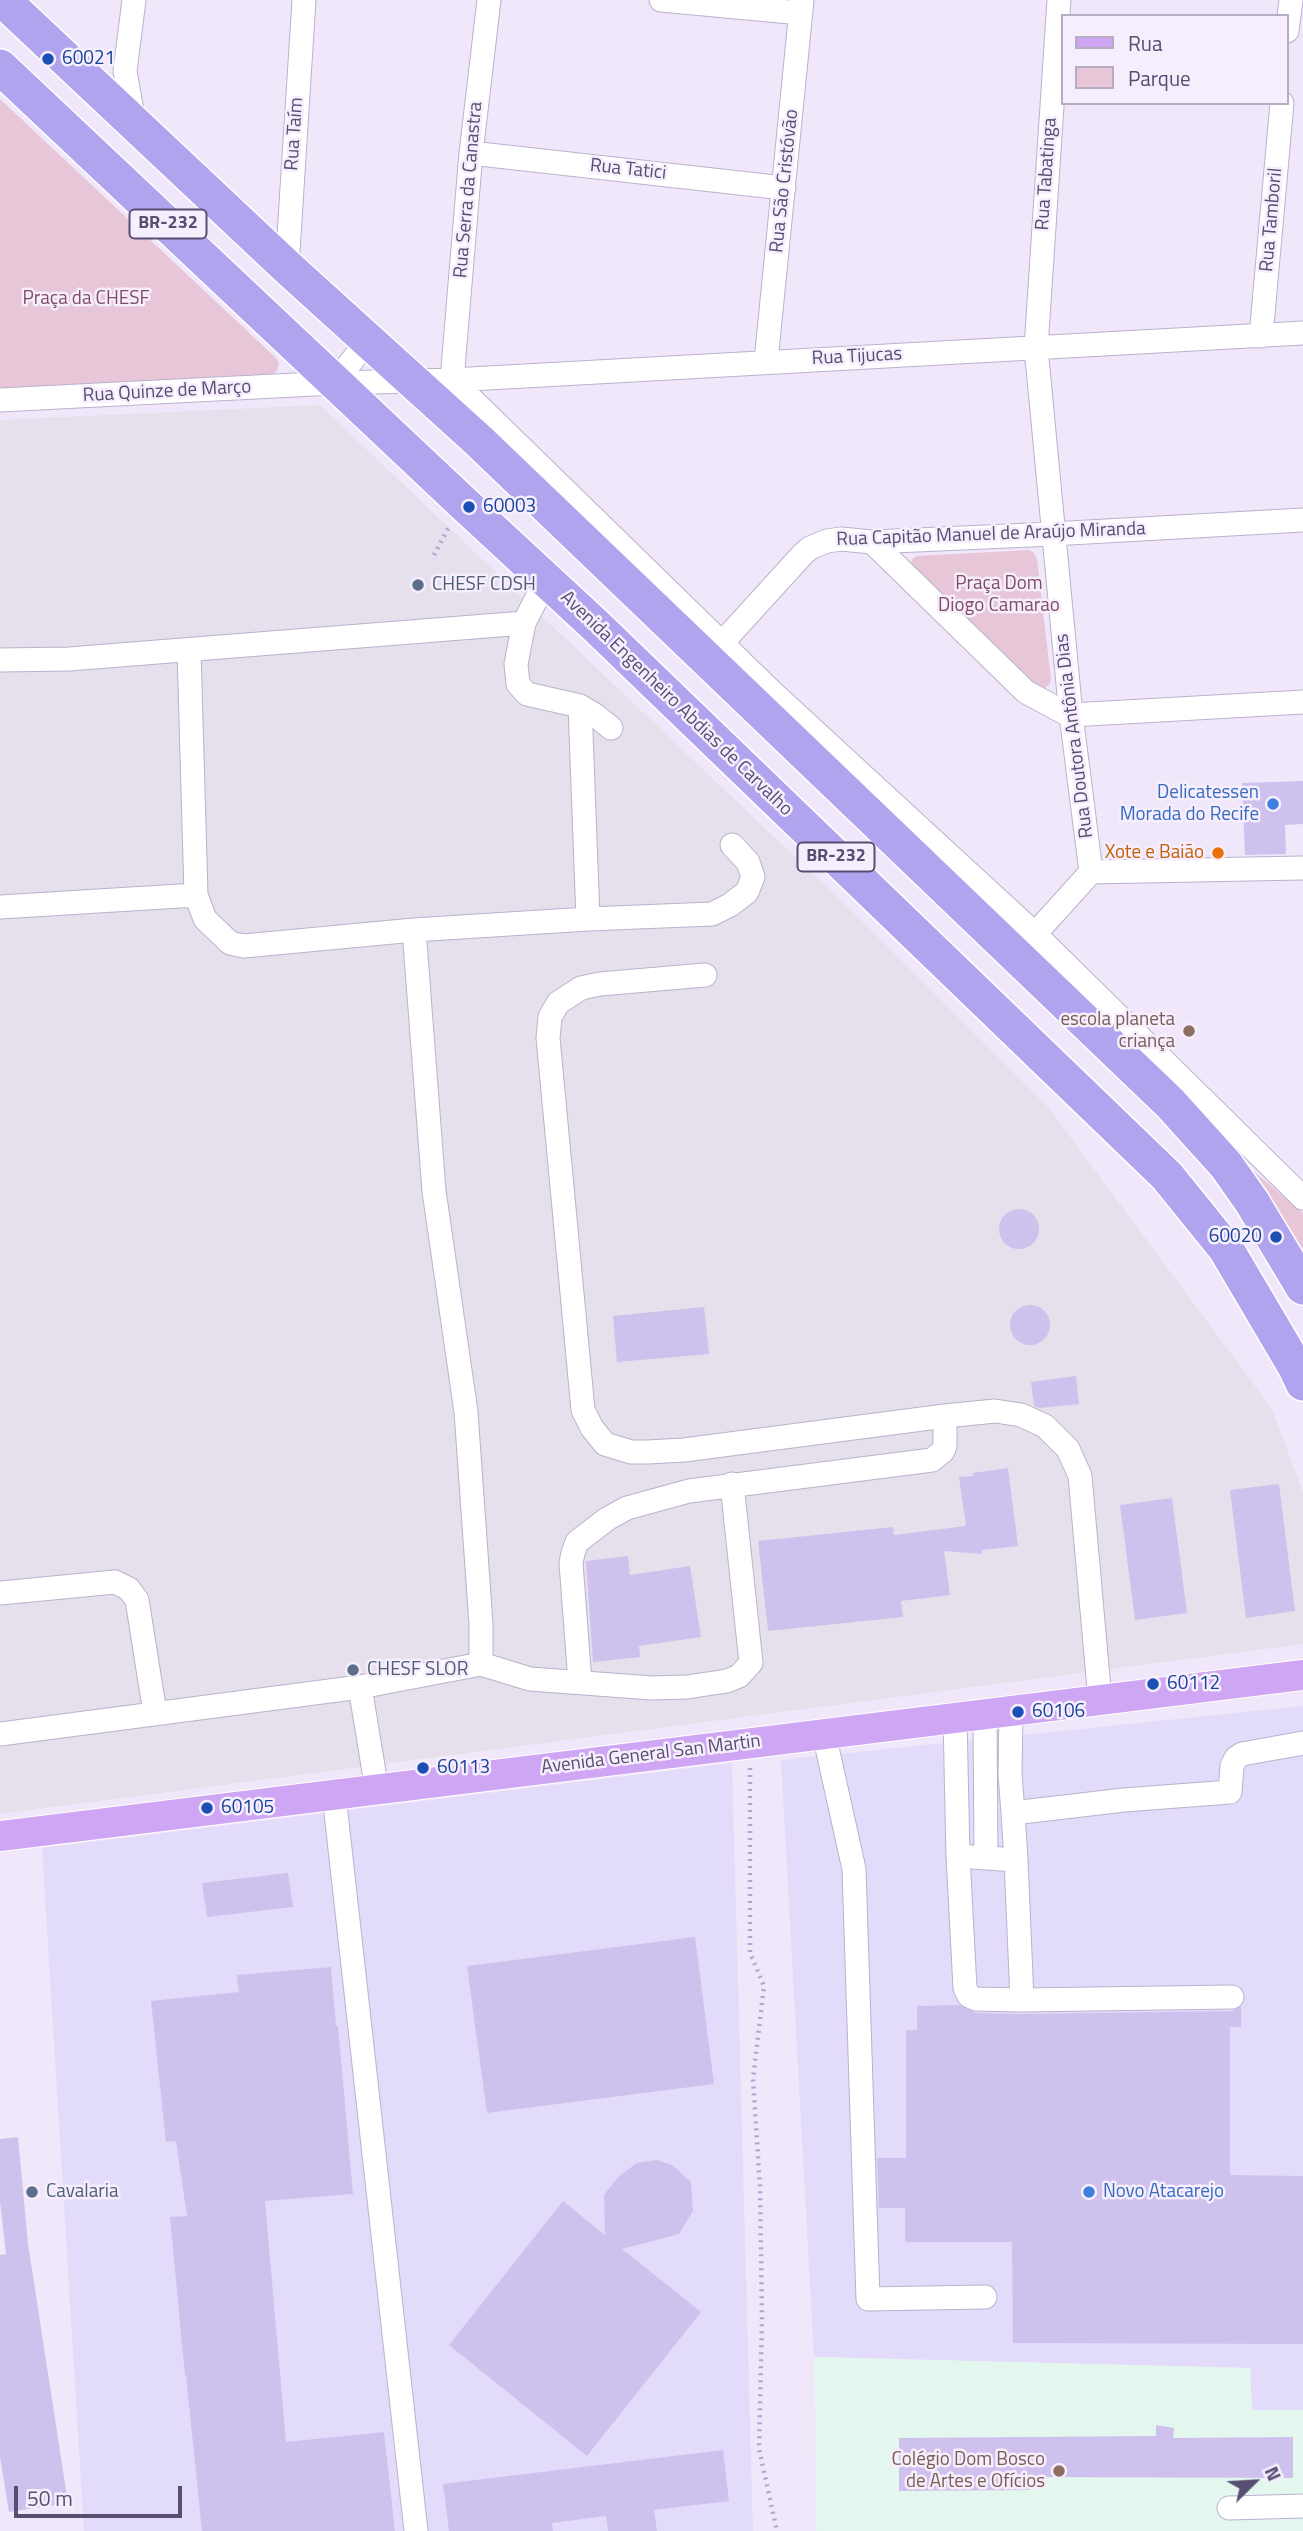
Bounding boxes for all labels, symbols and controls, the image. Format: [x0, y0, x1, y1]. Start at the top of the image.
legend [1062, 14, 1289, 105]
text: Rua [1128, 27, 1163, 59]
place label: 60021 [62, 48, 115, 70]
marker: 60021 [40, 51, 56, 67]
text: Parque [1128, 62, 1191, 94]
street label: Rua Taím [281, 97, 309, 171]
street label: Rua Serra da Canastra [450, 101, 488, 279]
street label: Rua São Cristóvão [766, 108, 804, 254]
street label: Rua Tabatinga [1032, 117, 1062, 231]
street label: Rua Tatici [589, 155, 667, 185]
street label: Rua Tamboril [1256, 167, 1288, 273]
road number: BR-232 [130, 210, 206, 238]
park label: Praça da CHESF [23, 288, 149, 310]
street label: Rua Tijucas [811, 343, 903, 371]
street label: Rua Quinze de Março [82, 376, 252, 408]
place label: 60003 [483, 496, 536, 518]
marker: 60003 [461, 499, 477, 515]
street label: Rua Capitão Manuel de Araújo Miranda [836, 518, 1146, 552]
park label: Praça Dom Diogo Camarao [938, 573, 1060, 617]
place label: CHESF CDSH [432, 574, 536, 596]
marker: CHESF CDSH [410, 577, 426, 593]
street label: Avenida Engenheiro Abdias de Carvalho [555, 587, 797, 821]
street label: Rua Doutora Antônia Dias [1051, 632, 1099, 840]
place label: Delicatessen Morada do Recife [1120, 782, 1259, 826]
marker: Delicatessen Morada do Recife [1265, 796, 1281, 812]
road number: BR-232 [798, 842, 874, 872]
place label: Xote e Baião [1105, 842, 1204, 864]
marker: Xote e Baião [1210, 845, 1226, 861]
place label: escola planeta criança [1060, 1009, 1175, 1053]
marker: escola planeta criança [1181, 1023, 1197, 1039]
place label: 60020 [1209, 1226, 1262, 1248]
marker: 60020 [1268, 1229, 1284, 1245]
place label: CHESF SLOR [367, 1659, 468, 1681]
marker: CHESF SLOR [345, 1662, 361, 1678]
place label: 60112 [1167, 1673, 1220, 1695]
marker: 60112 [1145, 1676, 1161, 1692]
place label: 60106 [1032, 1701, 1085, 1723]
marker: 60106 [1010, 1704, 1026, 1720]
street label: Avenida General San Martin [540, 1730, 762, 1780]
place label: 60113 [437, 1757, 490, 1779]
marker: 60113 [415, 1760, 431, 1776]
place label: 60105 [221, 1797, 274, 1819]
marker: 60105 [199, 1800, 215, 1816]
place label: Cavalaria [46, 2181, 118, 2203]
place label: Novo Atacarejo [1103, 2181, 1224, 2203]
marker: Cavalaria [24, 2184, 40, 2200]
marker: Novo Atacarejo [1081, 2184, 1097, 2200]
north arrow [1219, 2447, 1289, 2517]
place label: Colégio Dom Bosco de Artes e Ofícios [892, 2449, 1045, 2493]
text: N [1258, 2461, 1290, 2485]
marker: Colégio Dom Bosco de Artes e Ofícios [1051, 2463, 1067, 2479]
scale bar [18, 2472, 186, 2516]
text: 50 m [27, 2482, 73, 2514]

